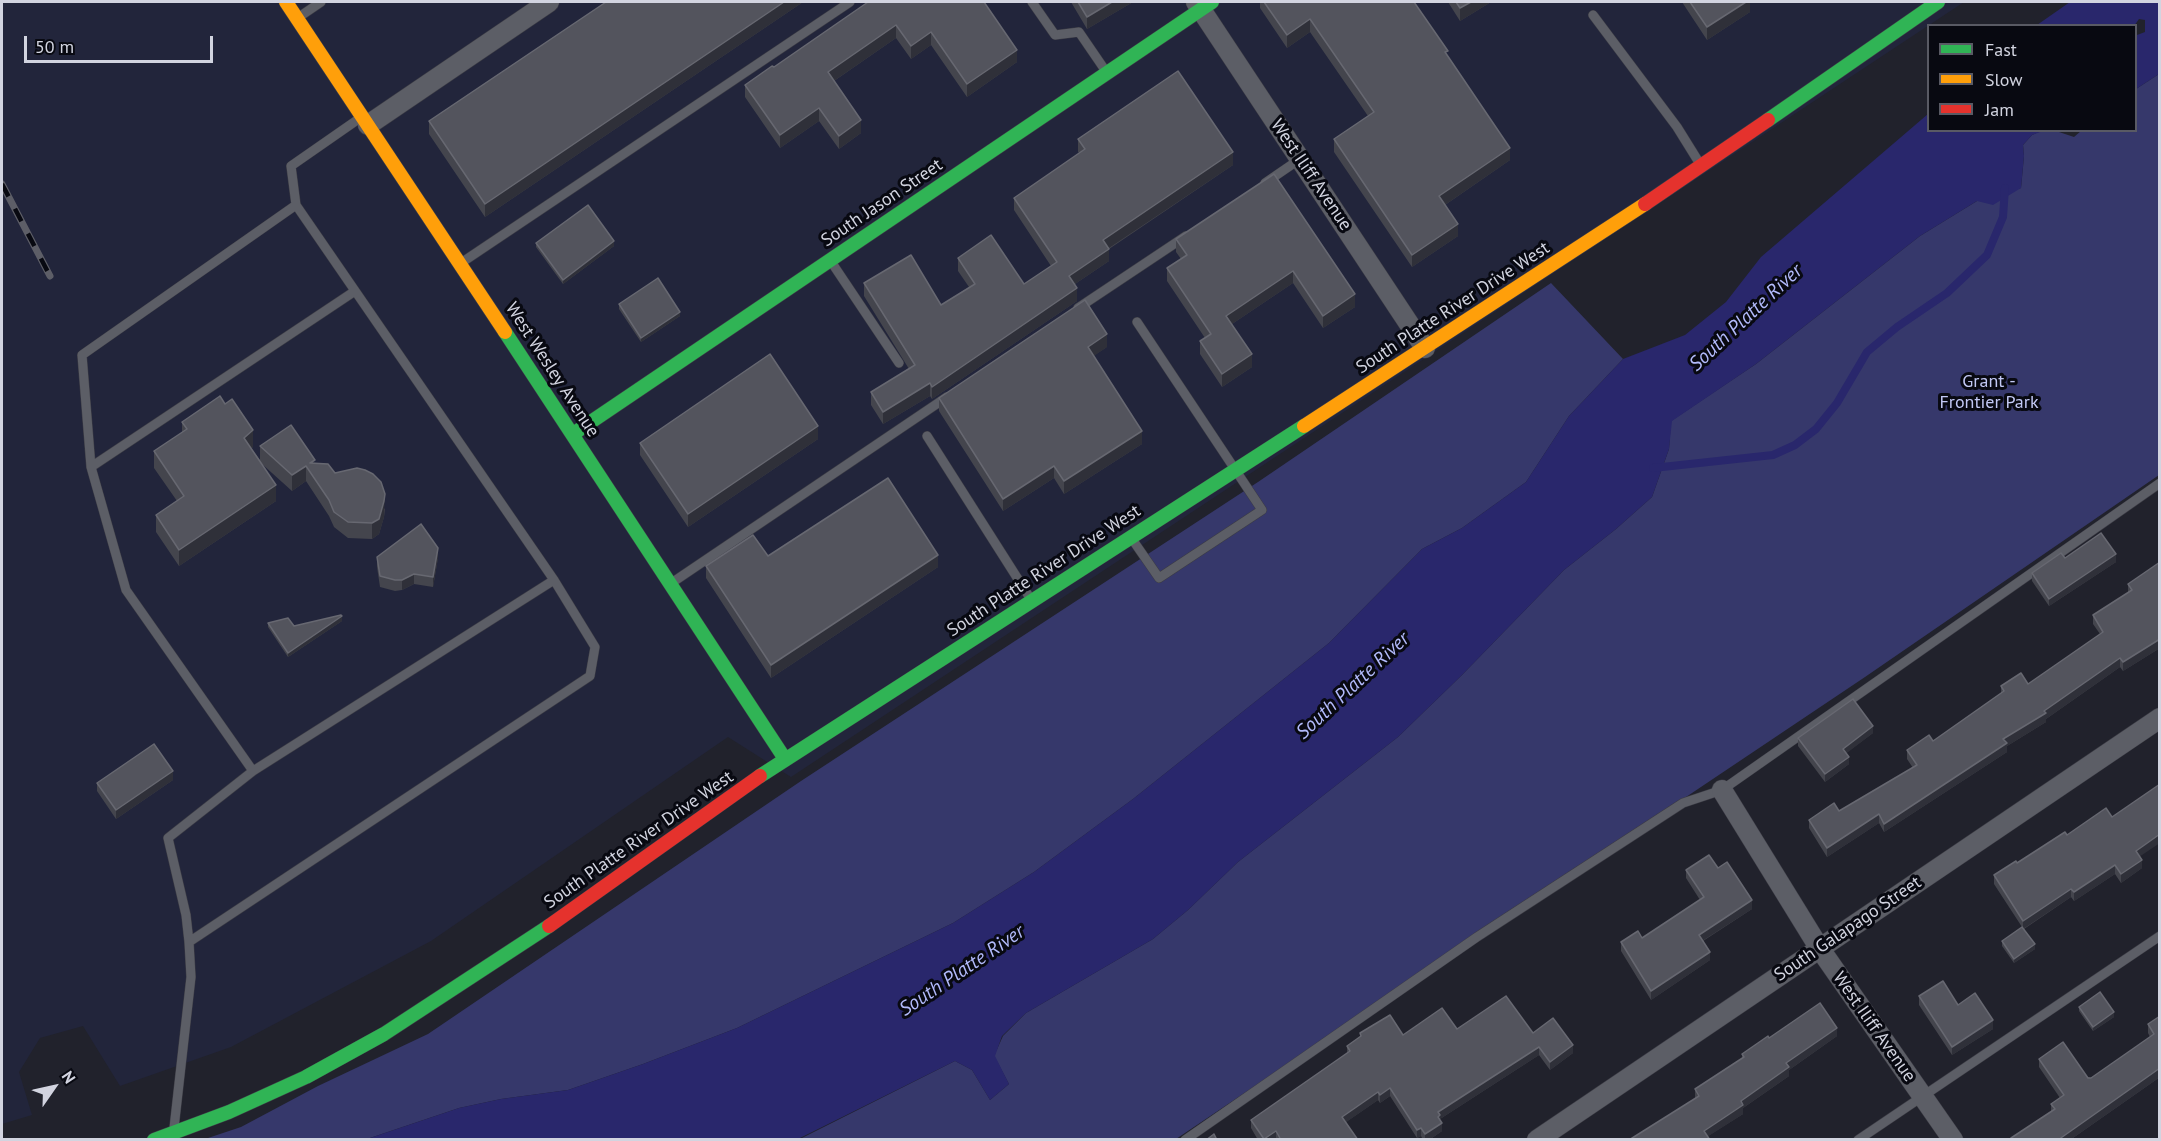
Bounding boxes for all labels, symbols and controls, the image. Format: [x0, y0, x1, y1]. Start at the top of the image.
scale bar [27, 24, 216, 62]
legend [1927, 24, 2137, 132]
text: 50 m [35, 35, 74, 58]
text: Fast [1985, 38, 2017, 61]
text: Slow [1985, 68, 2023, 91]
text: Jam [1985, 98, 2014, 121]
street label: West Iliff Avenue [1266, 115, 1356, 235]
street label: South Jason Street [817, 154, 947, 252]
street label: South Platte River Drive West [1352, 237, 1554, 379]
water label: South Platte River [1684, 259, 1808, 377]
street label: West Wesley Avenue [500, 299, 604, 441]
park label: Grant - Frontier Park [1939, 371, 2039, 413]
street label: South Platte River Drive West [943, 500, 1145, 642]
water label: South Platte River [1291, 627, 1415, 745]
street label: South Platte River Drive West [540, 766, 738, 914]
street label: South Galapago Street [1770, 872, 1926, 986]
water label: South Platte River [895, 920, 1029, 1022]
street label: West Iliff Avenue [1828, 968, 1920, 1086]
north arrow [24, 1057, 84, 1117]
text: N [58, 1067, 80, 1087]

